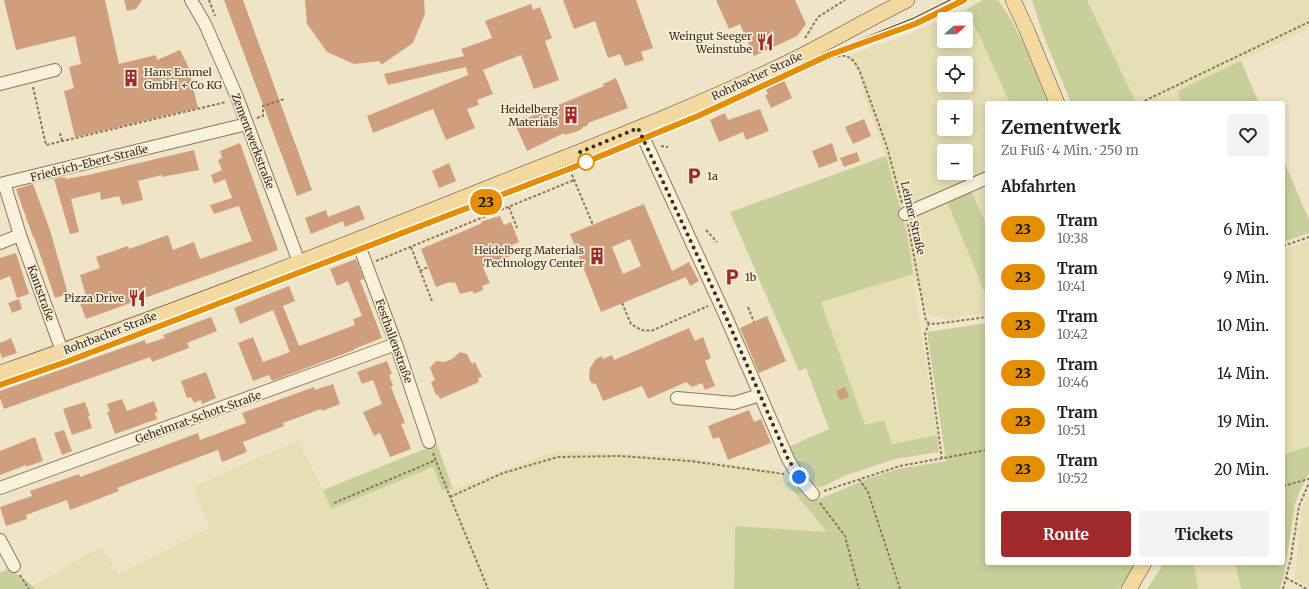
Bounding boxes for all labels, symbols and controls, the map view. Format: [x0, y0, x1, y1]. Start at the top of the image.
north arrow [937, 12, 973, 48]
map controls [937, 12, 973, 180]
place label: Weingut Seeger Weinstube [668, 29, 752, 56]
restaurant icon: Weingut Seeger Weinstube [755, 32, 775, 52]
street label: Rohrbacher Straße [709, 49, 805, 103]
button: locate [937, 56, 973, 92]
place label: Hans Emmel GmbH + Co KG [144, 65, 222, 92]
building icon: Hans Emmel GmbH + Co KG [121, 68, 141, 88]
street label: Zementwerkstraße [228, 91, 278, 191]
button: + [937, 100, 973, 136]
place label: Heidelberg Materials [500, 102, 558, 129]
building icon: Heidelberg Materials [561, 105, 581, 125]
button: heart [1227, 114, 1269, 156]
text: Zementwerk [1001, 115, 1121, 139]
street label: Friedrich-Ebert-Straße [29, 142, 150, 184]
text: Zu Fuß · 4 Min. · 250 m [1001, 142, 1139, 159]
button: − [937, 144, 973, 180]
unlabelled marker [577, 153, 595, 171]
parking icon: 1a [684, 166, 704, 186]
place label: 1a [707, 169, 718, 183]
text: Abfahrten [1001, 177, 1076, 196]
street label: Leimer Straße [898, 180, 928, 256]
line badge: 23 [468, 189, 504, 215]
text: 23 [478, 193, 494, 211]
text: Tram [1057, 211, 1098, 230]
text: 23 [1015, 220, 1031, 238]
text: 6 Min. [1223, 220, 1269, 239]
text: 10:38 [1057, 230, 1088, 247]
place label: Heidelberg Materials Technology Center [474, 243, 584, 270]
building icon: Heidelberg Materials Technology Center [587, 246, 607, 266]
text: Tram [1057, 259, 1098, 278]
street label: Kantstraße [24, 263, 58, 323]
parking icon: 1b [722, 267, 742, 287]
text: 23 [1015, 268, 1031, 286]
text: 9 Min. [1223, 268, 1269, 287]
place label: 1b [745, 270, 757, 284]
text: 10:41 [1057, 278, 1086, 295]
restaurant icon: Pizza Drive [127, 288, 147, 308]
place label: Pizza Drive [64, 291, 124, 305]
street label: Festhallenstraße [372, 297, 416, 385]
text: Tram [1057, 307, 1098, 326]
street label: Rohrbacher Straße [61, 309, 159, 357]
text: 23 [1015, 316, 1031, 334]
text: 10 Min. [1216, 316, 1269, 335]
text: 10:42 [1057, 326, 1088, 343]
text: Tram [1057, 355, 1098, 374]
text: 23 [1015, 364, 1031, 382]
text: 14 Min. [1217, 364, 1269, 383]
text: 10:46 [1057, 374, 1089, 391]
street label: Geheimrat-Schott-Straße [133, 388, 263, 446]
text: Tram [1057, 403, 1098, 422]
text: 23 [1015, 412, 1031, 430]
text: 19 Min. [1217, 412, 1269, 431]
text: 10:51 [1057, 422, 1086, 439]
text: Tram [1057, 451, 1098, 470]
text: 23 [1015, 460, 1031, 478]
text: 20 Min. [1214, 460, 1269, 479]
your location [789, 467, 809, 487]
text: 10:52 [1057, 470, 1088, 487]
button: Route [1001, 511, 1131, 557]
button: Tickets [1139, 511, 1269, 557]

